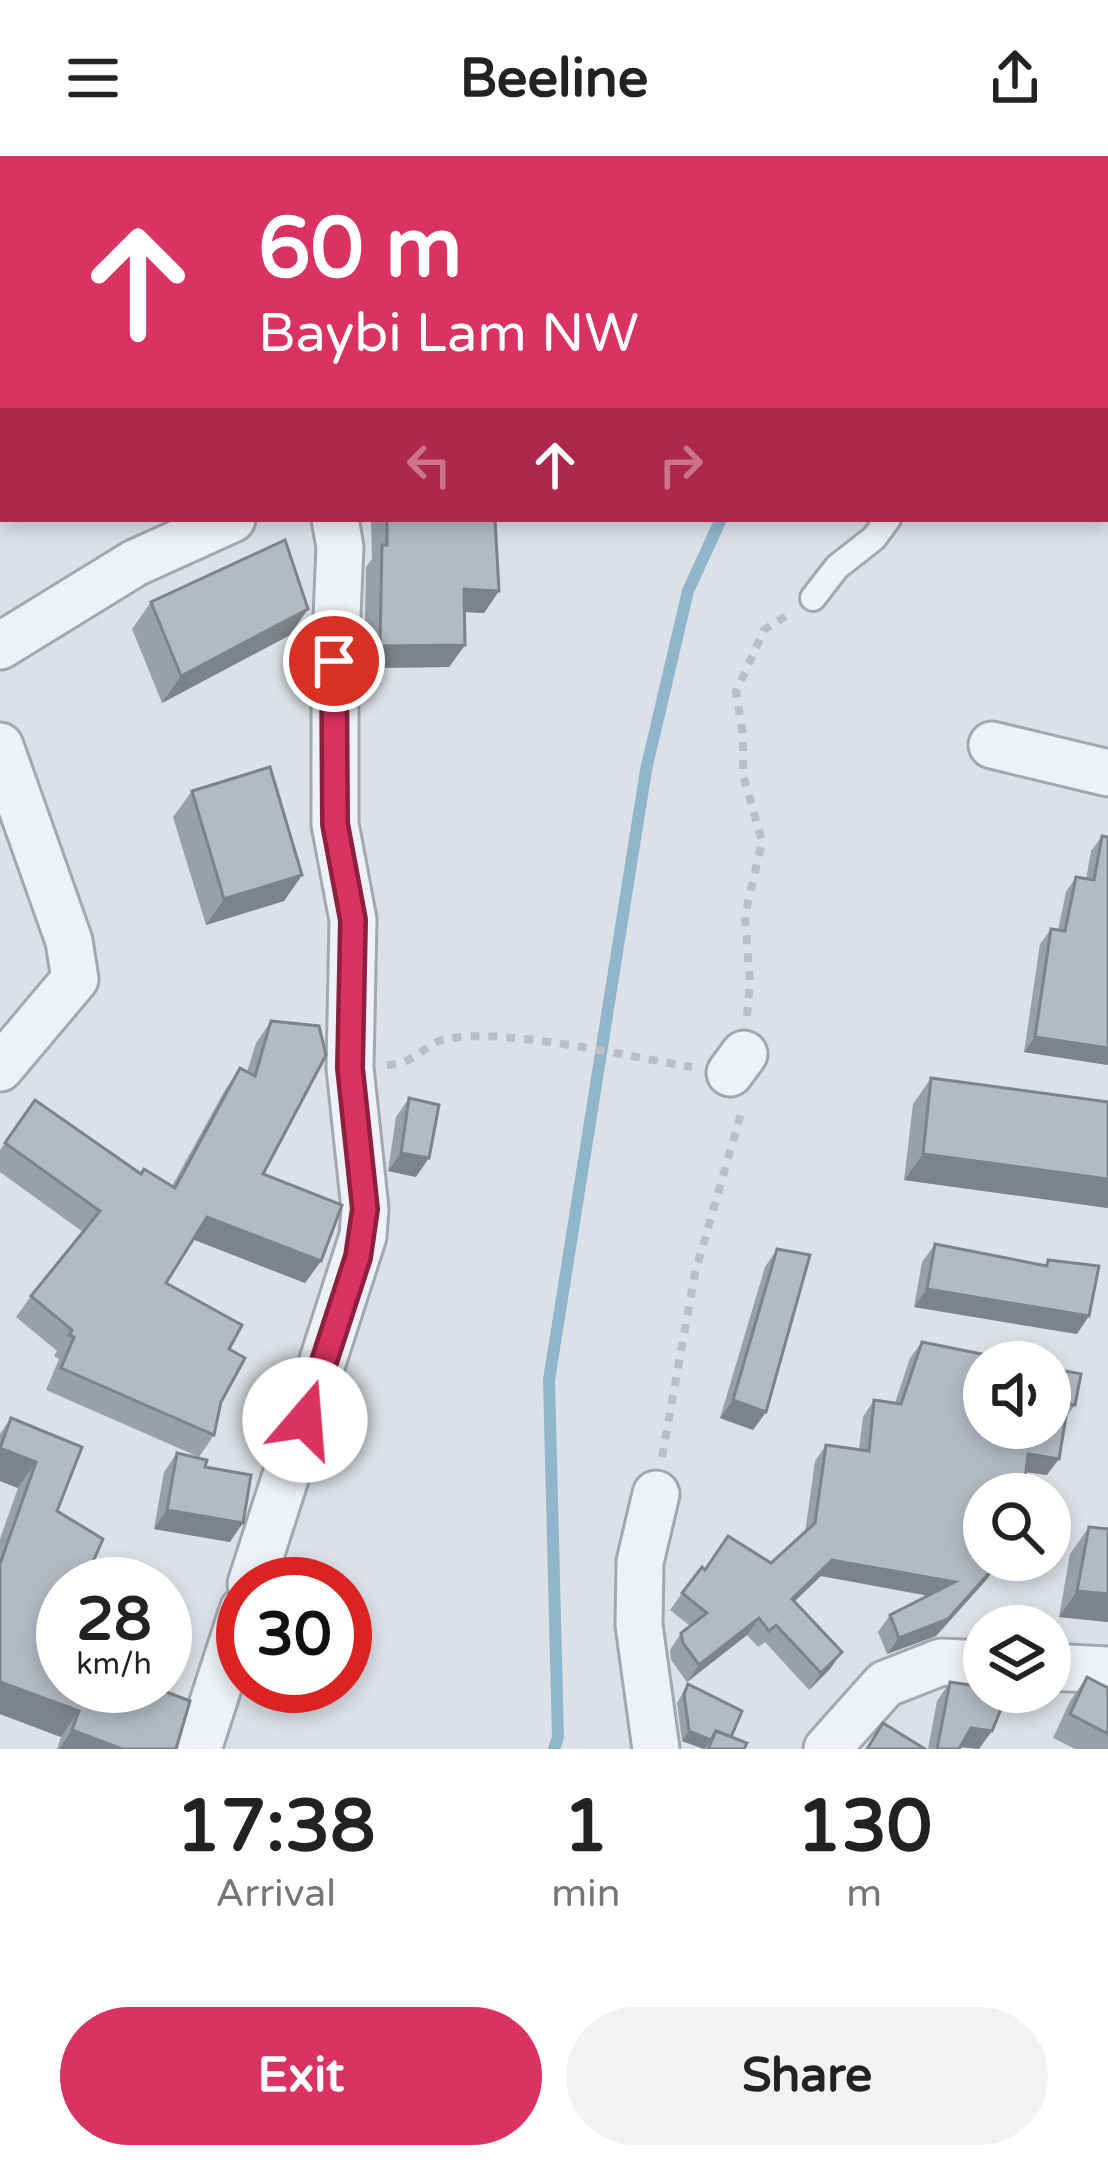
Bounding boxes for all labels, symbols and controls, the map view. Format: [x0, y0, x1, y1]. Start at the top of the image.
icon: menu [60, 45, 126, 111]
icon: share [982, 45, 1048, 111]
text: Beeline [460, 46, 648, 111]
text: 60 m [258, 199, 462, 300]
icon: ahead [60, 204, 216, 360]
text: Baybi Lam NW [258, 301, 639, 366]
icon: left [396, 432, 462, 498]
icon: ahead [522, 432, 588, 498]
icon: right [648, 432, 714, 498]
pin [283, 610, 385, 712]
icon: arrive [301, 628, 367, 694]
map controls [963, 1341, 1071, 1713]
button: sound [963, 1341, 1071, 1449]
position arrow [242, 1357, 368, 1483]
button: search [963, 1473, 1071, 1581]
speed limit sign: 30 [216, 1557, 372, 1713]
text: 28 [76, 1584, 152, 1656]
button: layers [963, 1605, 1071, 1713]
text: km/h [76, 1646, 152, 1683]
text: 17:38 [176, 1784, 375, 1871]
text: 1 [563, 1784, 609, 1871]
text: 130 [796, 1784, 932, 1871]
text: Arrival [215, 1870, 336, 1917]
text: min [551, 1870, 621, 1917]
text: m [846, 1870, 882, 1917]
button: Exit [60, 2007, 542, 2145]
button: Share [566, 2007, 1048, 2145]

